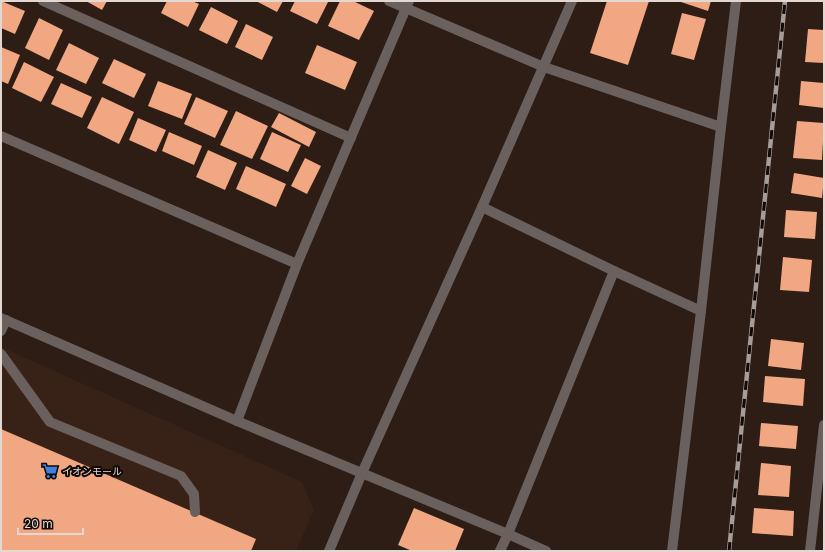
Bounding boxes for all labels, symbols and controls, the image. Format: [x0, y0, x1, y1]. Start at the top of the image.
supermarket icon: イオンモール [41, 462, 59, 480]
place label: イオンモール [62, 465, 122, 477]
scale bar [18, 510, 83, 536]
text: 20 m [24, 516, 53, 531]

